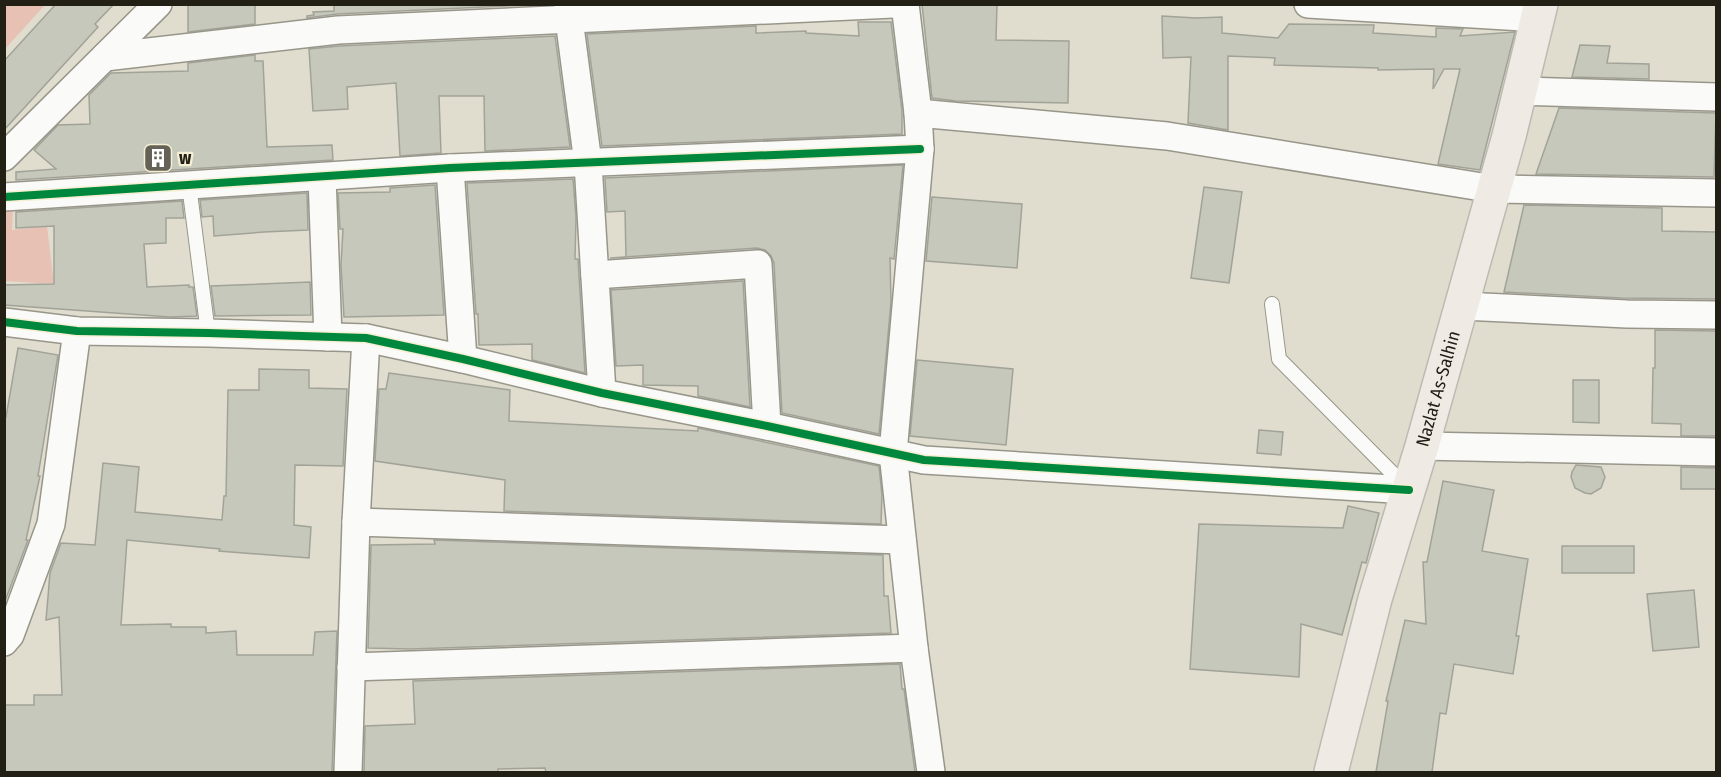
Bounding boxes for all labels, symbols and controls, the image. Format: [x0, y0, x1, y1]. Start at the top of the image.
building icon: w [142, 142, 174, 174]
place label: w [179, 147, 192, 169]
street label: Nazlat As-Salhin [1411, 328, 1465, 449]

